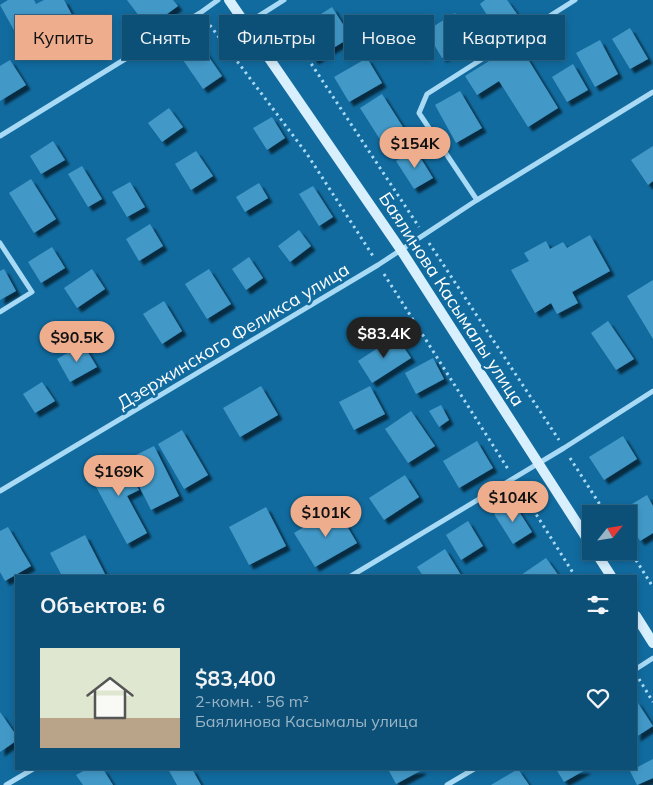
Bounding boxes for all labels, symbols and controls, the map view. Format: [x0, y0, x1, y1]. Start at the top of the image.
chip: Купить [15, 15, 112, 60]
chip: Снять [122, 15, 209, 60]
chip: Фильтры [219, 15, 334, 60]
chip: Новое [344, 15, 434, 60]
chip: Квартира [444, 15, 565, 60]
pin: $154K [380, 126, 450, 169]
text: $154K [390, 133, 440, 153]
street label: Баялинова Касымалы улица [374, 188, 530, 410]
street label: Дзержинского Феликса улица [113, 257, 353, 415]
pin: $83.4K [343, 316, 425, 359]
pin: $90.5K [36, 320, 118, 363]
text: $83.4K [357, 323, 411, 343]
text: $90.5K [50, 327, 104, 347]
pin: $169K [84, 454, 154, 497]
text: $169K [94, 461, 144, 481]
pin: $104K [478, 480, 548, 523]
text: $104K [488, 487, 538, 507]
pin: $101K [291, 496, 361, 538]
text: $101K [301, 502, 351, 522]
north arrow [582, 505, 638, 560]
map controls [582, 505, 637, 560]
icon: filters [584, 591, 612, 619]
text: Объектов: 6 [40, 592, 165, 618]
text: $83,400 [195, 665, 276, 691]
icon: home [80, 668, 140, 728]
icon: heart [584, 684, 612, 712]
text: 2-комн. · 56 m² [195, 691, 309, 711]
text: Баялинова Касымалы улица [195, 711, 418, 731]

